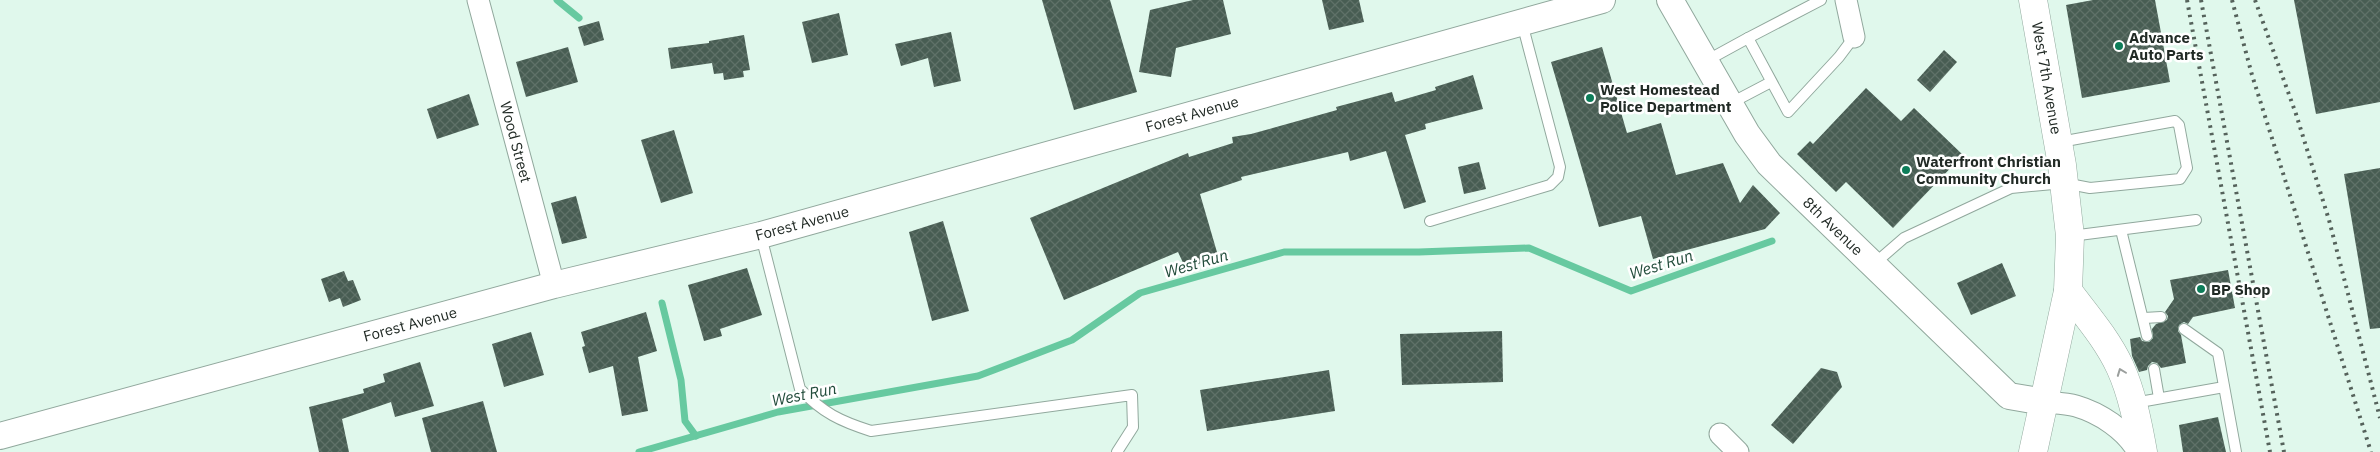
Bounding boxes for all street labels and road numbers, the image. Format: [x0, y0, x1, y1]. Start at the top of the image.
street label: West 7th Avenue [2028, 20, 2066, 136]
street label: Forest Avenue [1143, 92, 1241, 136]
street label: Wood Street [496, 99, 536, 185]
street label: 8th Avenue [1799, 193, 1867, 259]
street label: Forest Avenue [753, 201, 851, 245]
street label: Forest Avenue [361, 302, 459, 346]

